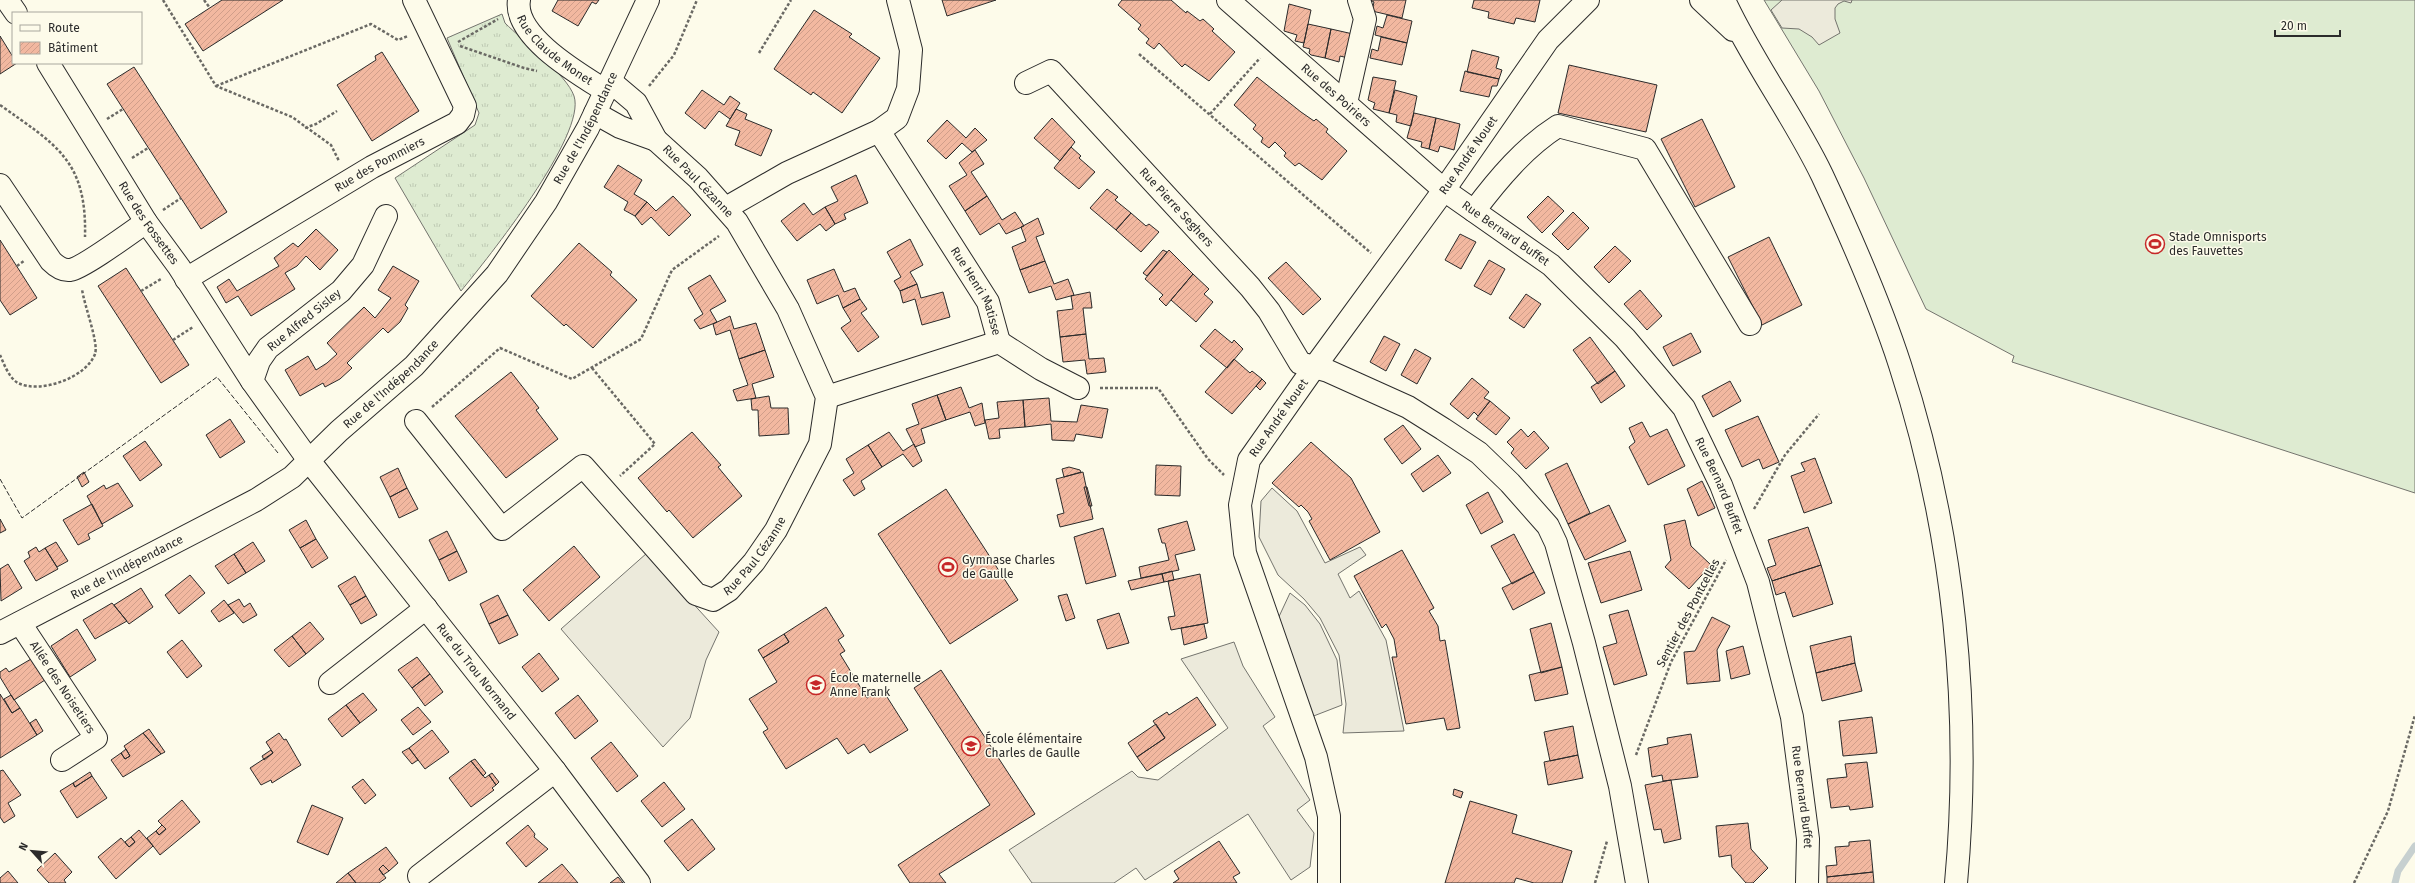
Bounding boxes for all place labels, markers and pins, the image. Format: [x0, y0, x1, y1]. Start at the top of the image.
place label: Stade Omnisports des Fauvettes [2169, 230, 2267, 258]
sports icon: Stade Omnisports des Fauvettes [2144, 233, 2166, 255]
place label: Gymnase Charles de Gaulle [962, 553, 1055, 581]
sports icon: Gymnase Charles de Gaulle [937, 556, 959, 578]
place label: École maternelle Anne Frank [830, 670, 921, 699]
school or university icon: École maternelle Anne Frank [805, 674, 827, 696]
place label: École élémentaire Charles de Gaulle [985, 731, 1082, 760]
school or university icon: École élémentaire Charles de Gaulle [960, 735, 982, 757]

